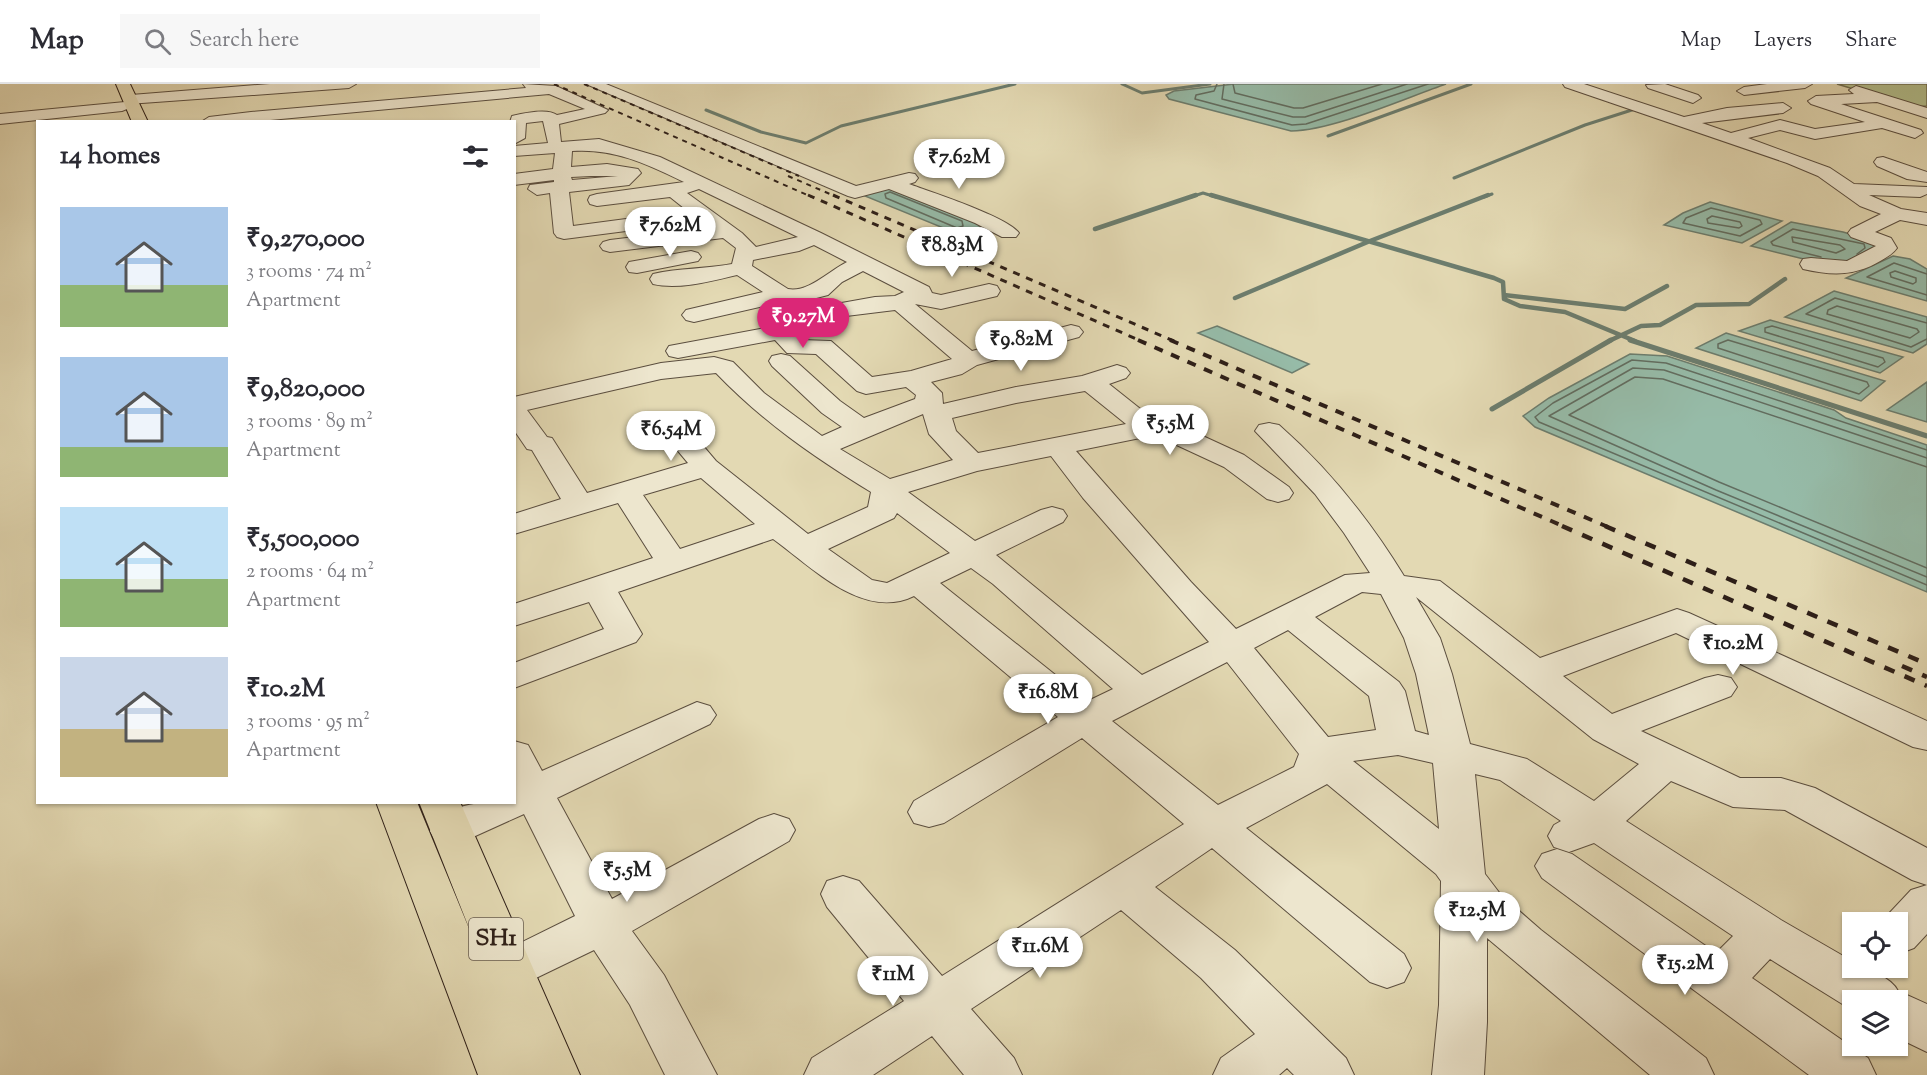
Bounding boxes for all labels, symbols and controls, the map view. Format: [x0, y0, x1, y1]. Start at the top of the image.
search box [120, 14, 540, 68]
text: Map [30, 21, 84, 61]
icon: search [141, 25, 174, 58]
text: Search here [189, 25, 299, 57]
text: Map [1681, 26, 1721, 56]
text: Layers [1754, 26, 1812, 56]
text: Share [1845, 26, 1897, 56]
text: 14 homes [60, 138, 160, 175]
pin: ₹7.62M [910, 139, 1008, 190]
icon: filters [459, 140, 492, 173]
text: ₹7.62M [928, 144, 990, 173]
pin: ₹7.62M [621, 207, 719, 258]
text: ₹7.62M [639, 212, 701, 241]
text: ₹9,270,000 [246, 221, 365, 258]
pin: ₹8.83M [903, 227, 1001, 278]
icon: home [108, 231, 180, 303]
text: ₹8.83M [921, 232, 983, 261]
text: 3 rooms · 74 m² [246, 258, 372, 287]
text: Apartment [246, 287, 341, 316]
pin: ₹9.27M [754, 298, 852, 349]
text: ₹9.27M [771, 303, 835, 332]
pin: ₹9.82M [972, 321, 1070, 372]
text: ₹9.82M [989, 326, 1053, 355]
text: ₹9,820,000 [246, 371, 365, 408]
icon: home [108, 381, 180, 453]
pin: ₹5.5M [1128, 405, 1212, 456]
text: 3 rooms · 89 m² [246, 408, 373, 437]
text: ₹5.5M [1146, 410, 1194, 439]
pin: ₹6.54M [622, 411, 720, 462]
text: ₹6.54M [640, 416, 702, 445]
text: Apartment [246, 437, 341, 466]
text: ₹5,500,000 [246, 521, 359, 558]
icon: home [108, 531, 180, 603]
text: 2 rooms · 64 m² [246, 558, 374, 587]
text: Apartment [246, 587, 341, 616]
pin: ₹10.2M [1684, 625, 1782, 676]
text: ₹10.2M [1703, 630, 1763, 659]
text: ₹10.2M [246, 671, 325, 708]
pin: ₹16.8M [999, 674, 1097, 725]
text: ₹16.8M [1017, 679, 1079, 708]
icon: home [108, 681, 180, 753]
text: 3 rooms · 95 m² [246, 708, 370, 737]
text: Apartment [246, 737, 341, 766]
pin: ₹5.5M [585, 852, 669, 903]
text: ₹5.5M [603, 857, 651, 886]
pin: ₹12.5M [1428, 892, 1526, 943]
text: ₹12.5M [1448, 897, 1506, 926]
map controls [1842, 912, 1908, 1056]
button: locate [1842, 912, 1908, 978]
road number: SH1 [469, 918, 523, 960]
pin: ₹11.6M [991, 928, 1089, 979]
text: ₹11.6M [1011, 933, 1069, 962]
pin: ₹15.2M [1636, 945, 1734, 996]
text: ₹15.2M [1656, 950, 1714, 979]
pin: ₹11M [857, 956, 929, 1007]
text: ₹11M [871, 961, 915, 990]
button: layers [1842, 990, 1908, 1056]

